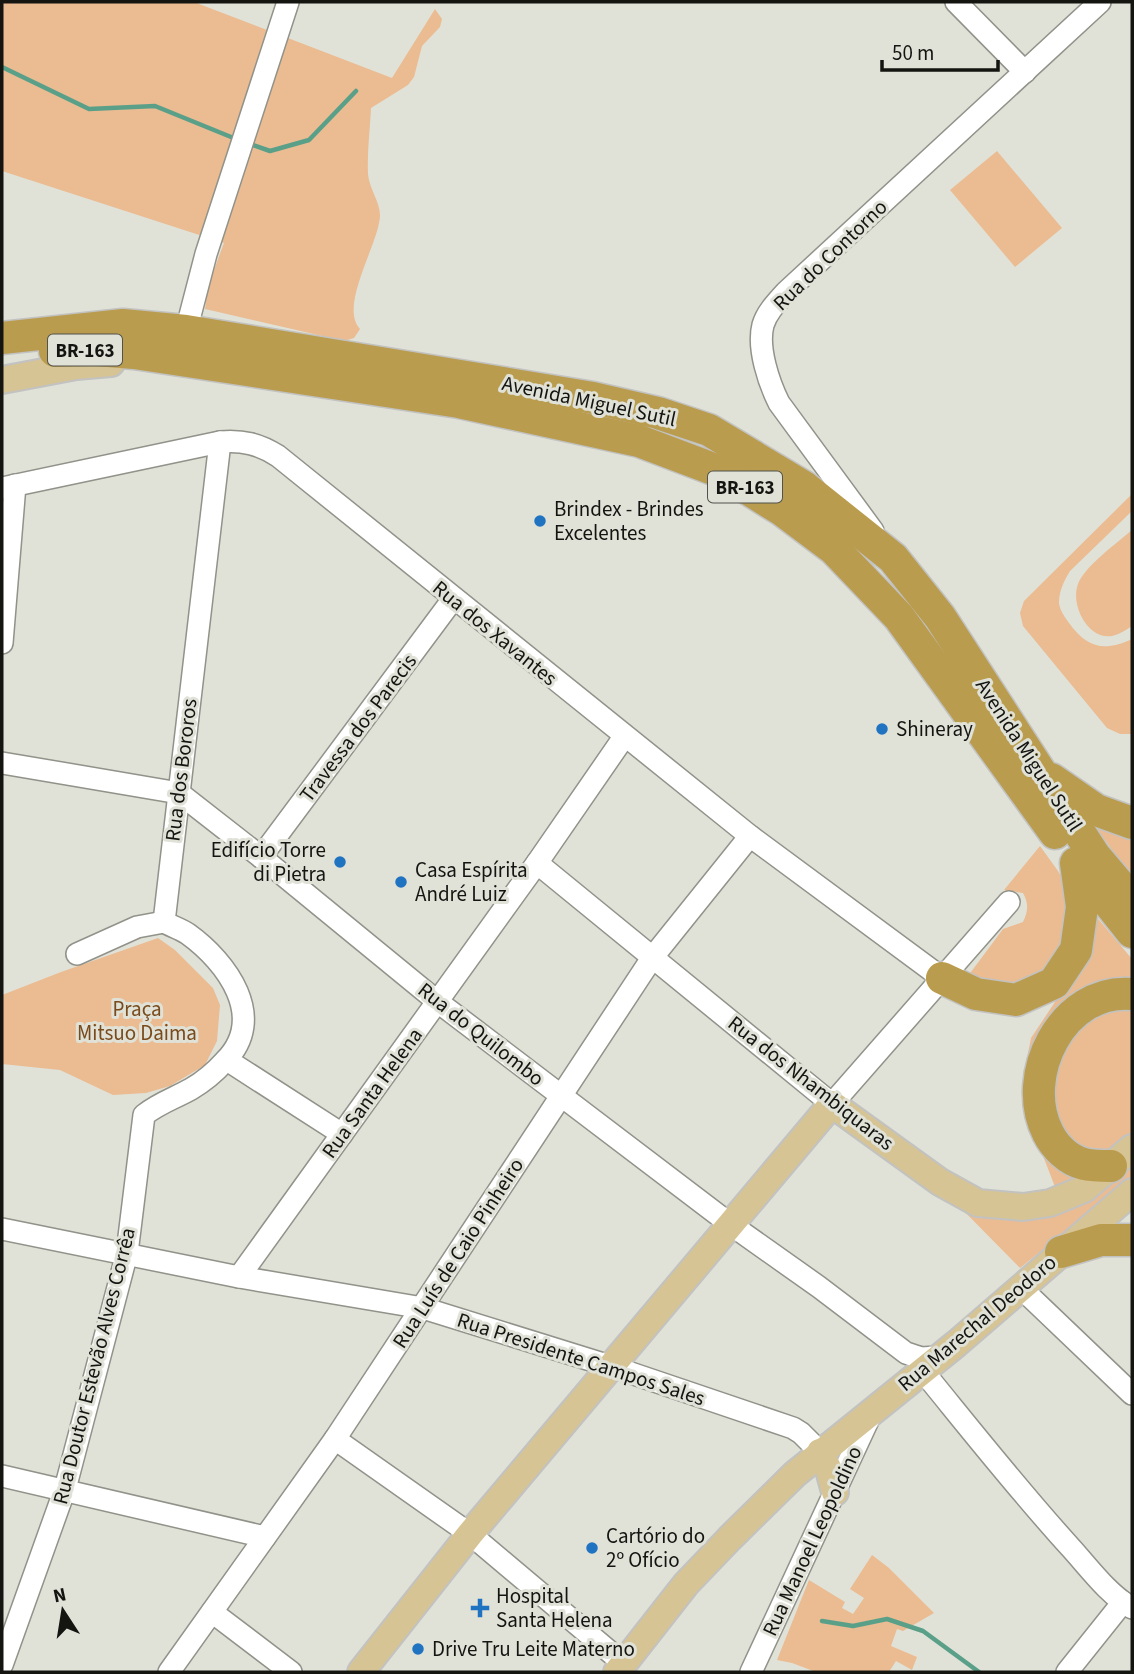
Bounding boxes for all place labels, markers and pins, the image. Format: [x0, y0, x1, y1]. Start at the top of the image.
place label: Brindex - Brindes Excelentes [554, 494, 704, 548]
marker: Brindex - Brindes Excelentes [532, 513, 548, 529]
place label: Shineray [896, 714, 973, 744]
marker: Shineray [874, 721, 890, 737]
place label: Edifício Torre di Pietra [211, 835, 326, 889]
marker: Edifício Torre di Pietra [332, 854, 348, 870]
place label: Casa Espírita André Luiz [415, 855, 528, 909]
marker: Casa Espírita André Luiz [393, 874, 409, 890]
place label: Cartório do 2º Ofício [606, 1521, 705, 1575]
marker: Cartório do 2º Ofício [584, 1540, 600, 1556]
place label: Hospital Santa Helena [496, 1581, 613, 1635]
marker: Hospital Santa Helena [470, 1598, 490, 1618]
place label: Drive Tru Leite Materno [432, 1634, 635, 1664]
marker: Drive Tru Leite Materno [410, 1641, 426, 1657]

